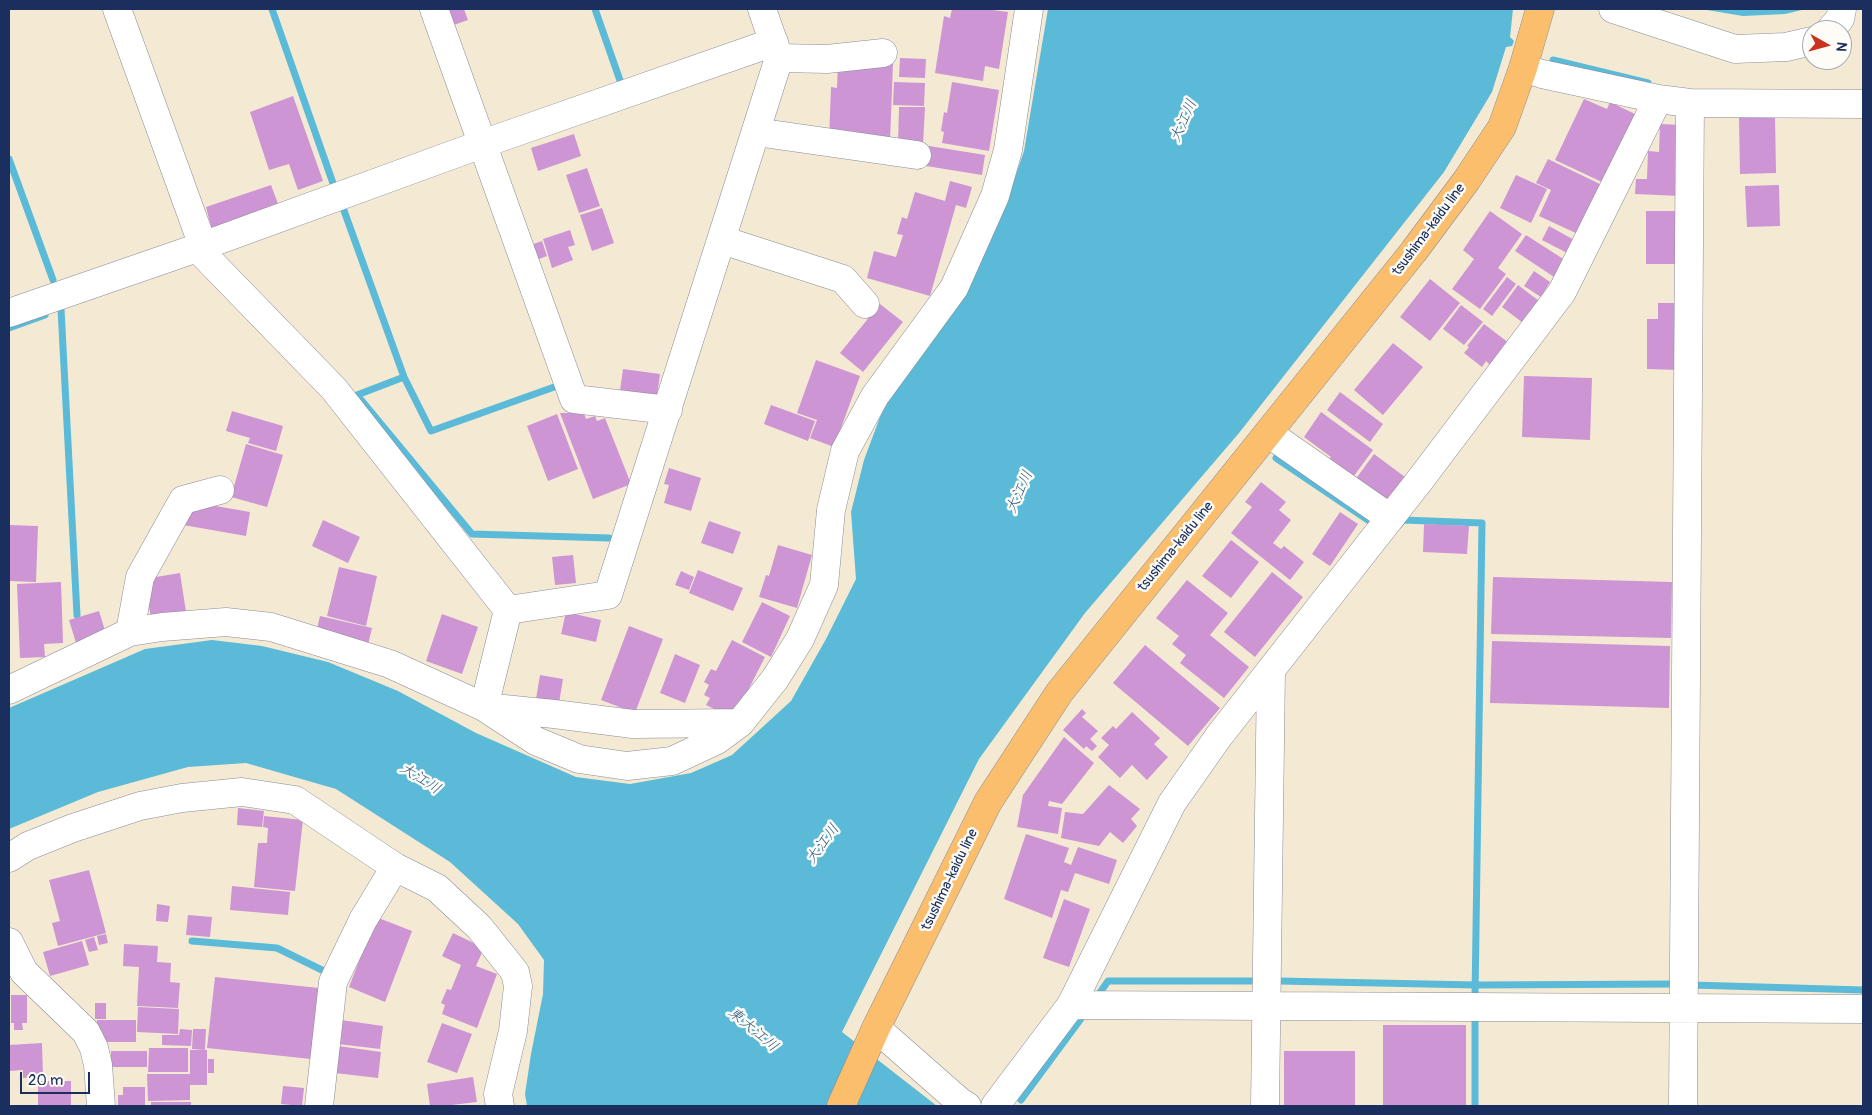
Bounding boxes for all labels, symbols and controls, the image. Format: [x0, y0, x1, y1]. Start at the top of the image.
north arrow [1802, 20, 1852, 70]
text: N [1832, 41, 1850, 53]
water label: 大江川 [1167, 97, 1201, 145]
street label: tsushima-kaidu line [1389, 181, 1469, 279]
water label: 大江川 [1003, 468, 1037, 516]
street label: tsushima-kaidu line [1135, 499, 1217, 595]
water label: 大江川 [396, 759, 444, 799]
water label: 大江川 [802, 821, 844, 867]
street label: tsushima-kaidu line [918, 826, 982, 934]
water label: 東大江川 [724, 1004, 782, 1056]
scale bar [22, 1062, 92, 1094]
text: 20 m [28, 1071, 63, 1090]

